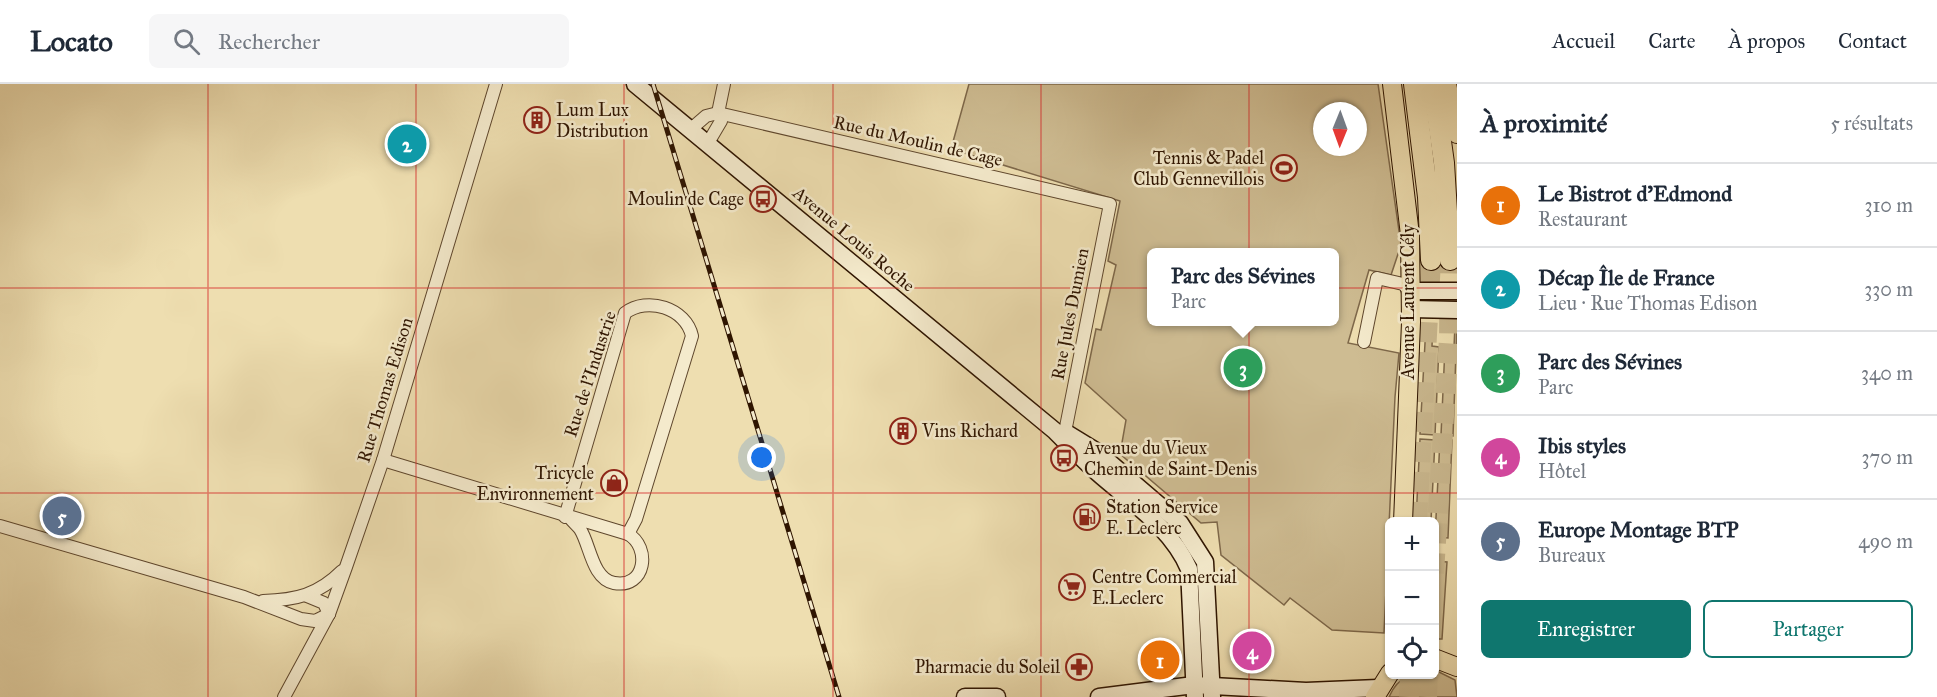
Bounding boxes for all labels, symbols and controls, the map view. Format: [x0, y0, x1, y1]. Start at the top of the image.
search box [149, 14, 569, 68]
text: Locato [30, 24, 113, 59]
icon: search [170, 25, 203, 58]
text: Rechercher [218, 28, 320, 55]
text: Accueil [1552, 28, 1615, 54]
text: Carte [1648, 28, 1696, 54]
text: À propos [1729, 28, 1805, 54]
text: Contact [1838, 28, 1907, 54]
place label: Lum Lux Distribution [556, 99, 648, 142]
north arrow [1313, 102, 1367, 156]
building icon: Lum Lux Distribution [522, 105, 552, 135]
text: À proximité [1481, 107, 1607, 139]
street label: Rue du Moulin de Cage [831, 111, 1005, 172]
text: 5 résultats [1831, 111, 1913, 135]
pin: 2 [388, 122, 426, 166]
place label: Tennis & Padel Club Gennevillois [1133, 147, 1264, 190]
sports icon: Tennis & Padel Club Gennevillois [1269, 153, 1299, 183]
text: Le Bistrot d'Edmond [1538, 180, 1732, 207]
street label: Avenue Louis Roche [788, 181, 919, 296]
bus stop icon: Moulin de Cage [748, 184, 778, 214]
place label: Moulin de Cage [627, 188, 744, 211]
text: 1 [1497, 193, 1504, 217]
text: 310 m [1864, 193, 1913, 217]
text: Restaurant [1538, 207, 1628, 231]
street label: Avenue Laurent Cély [1397, 224, 1419, 381]
street label: Rue Jules Dumien [1046, 246, 1095, 382]
popup [1147, 248, 1339, 326]
text: Parc des Sévines [1171, 262, 1315, 289]
text: Décap Île de France [1538, 264, 1715, 291]
text: 2 [1496, 277, 1505, 301]
text: 330 m [1864, 277, 1913, 301]
text: Parc [1171, 289, 1206, 313]
text: Lieu · Rue Thomas Edison [1538, 291, 1757, 315]
street label: Rue de l'Industrie [559, 308, 621, 440]
street label: Rue Thomas Edison [352, 315, 418, 465]
pin: 3 [1224, 346, 1262, 390]
text: Parc des Sévines [1538, 348, 1682, 375]
text: 3 [1497, 361, 1505, 385]
text: 340 m [1861, 361, 1913, 385]
text: Parc [1538, 375, 1573, 399]
building icon: Vins Richard [888, 416, 918, 446]
place label: Vins Richard [921, 420, 1018, 442]
text: Ibis styles [1538, 432, 1626, 459]
place label: Avenue du Vieux Chemin de Saint-Denis [1083, 437, 1257, 480]
your location [747, 443, 776, 472]
bus stop icon: Avenue du Vieux Chemin de Saint-Denis [1049, 443, 1079, 473]
text: 4 [1495, 445, 1506, 469]
text: 370 m [1862, 445, 1913, 469]
text: Hôtel [1538, 459, 1586, 483]
place label: Tricycle Environnement [477, 462, 595, 505]
shop icon: Tricycle Environnement [599, 468, 629, 498]
pin: 5 [42, 494, 82, 538]
place label: Station Service E. Leclerc [1106, 496, 1218, 539]
fuel station icon: Station Service E. Leclerc [1072, 502, 1102, 532]
text: Europe Montage BTP [1538, 516, 1739, 543]
map controls [1385, 517, 1439, 679]
button: + [1385, 517, 1439, 571]
text: 5 [1496, 529, 1505, 553]
text: 490 m [1858, 529, 1913, 553]
text: Bureaux [1538, 543, 1606, 567]
place label: Centre Commercial E.Leclerc [1092, 566, 1237, 609]
button: − [1385, 571, 1439, 625]
supermarket icon: Centre Commercial E.Leclerc [1057, 572, 1087, 602]
button: Enregistrer [1481, 600, 1691, 658]
button: Partager [1703, 600, 1913, 658]
button: locate [1385, 625, 1439, 679]
pin: 4 [1232, 628, 1272, 674]
pin: 1 [1140, 638, 1180, 682]
pharmacy icon: Pharmacie du Soleil [1064, 652, 1094, 682]
place label: Pharmacie du Soleil [915, 656, 1060, 678]

